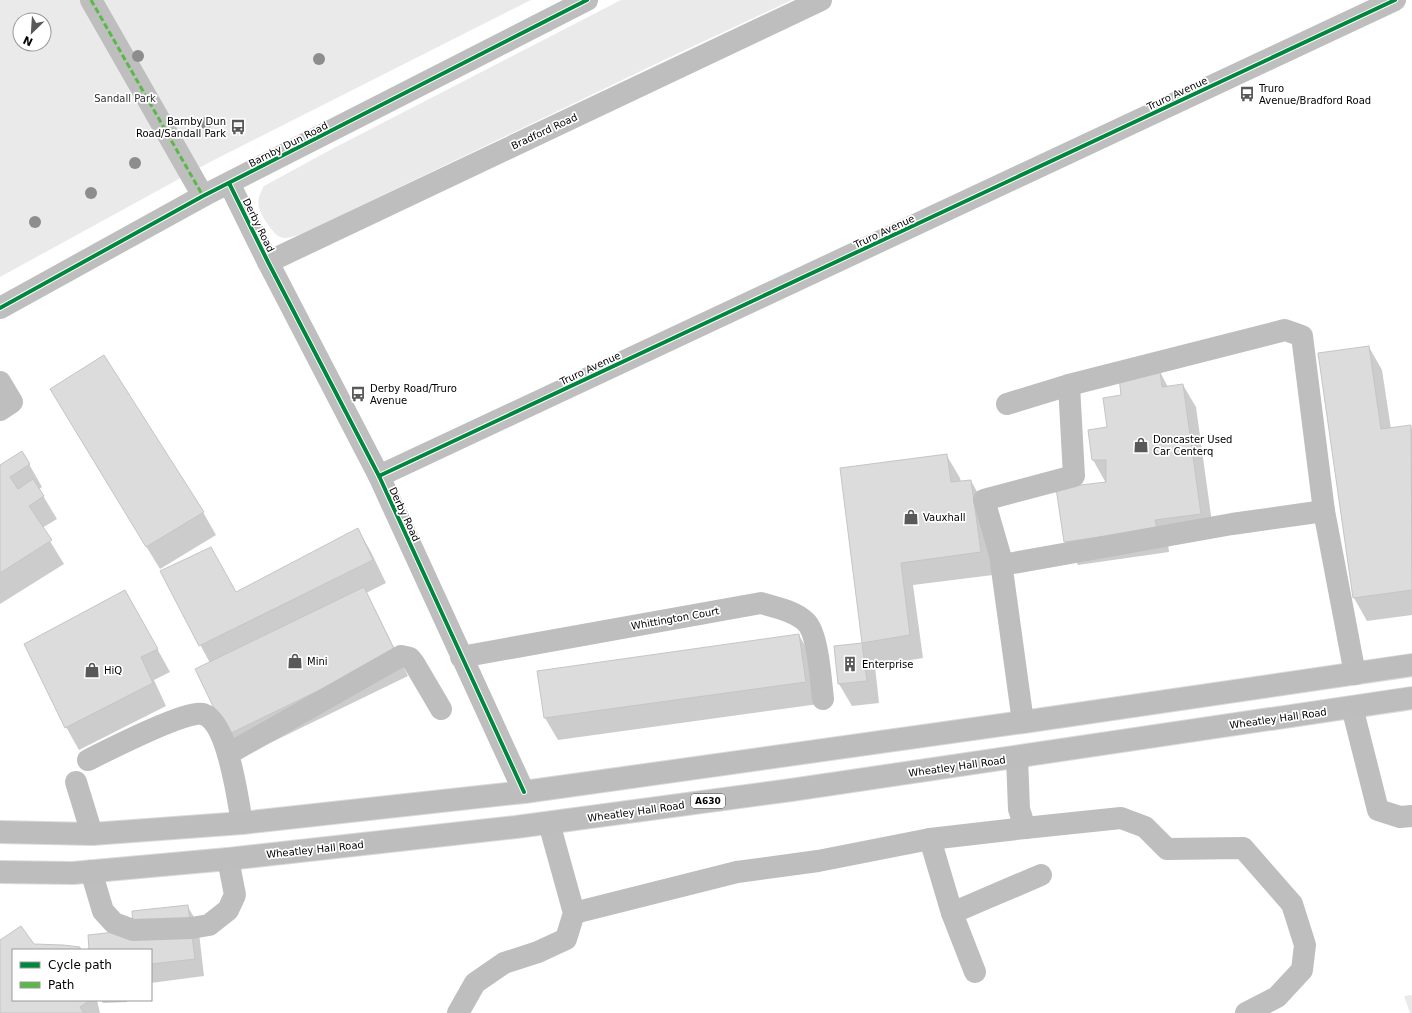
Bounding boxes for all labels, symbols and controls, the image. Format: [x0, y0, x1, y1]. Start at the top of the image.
north arrow [12, 12, 52, 52]
text: N [21, 33, 35, 48]
street label: Truro Avenue [1144, 75, 1209, 113]
place label: Truro Avenue/Bradford Road [1258, 83, 1371, 106]
bus stop icon: Truro Avenue/Bradford Road [1238, 85, 1256, 103]
park label: Sandall Park [94, 93, 156, 104]
street label: Bradford Road [509, 111, 579, 152]
place label: Barnby Dun Road/Sandall Park [136, 116, 226, 139]
bus stop icon: Barnby Dun Road/Sandall Park [229, 118, 247, 136]
street label: Barnby Dun Road [247, 120, 330, 169]
street label: Derby Road [241, 197, 276, 254]
street label: Truro Avenue [851, 213, 916, 251]
street label: Truro Avenue [557, 350, 622, 388]
place label: Derby Road/Truro Avenue [370, 383, 457, 406]
bus stop icon: Derby Road/Truro Avenue [349, 385, 367, 403]
place label: Doncaster Used Car Centerq [1153, 434, 1232, 457]
shop icon: Doncaster Used Car Centerq [1132, 436, 1150, 454]
street label: Derby Road [387, 485, 422, 543]
shop icon: Vauxhall [902, 508, 920, 526]
place label: Vauxhall [923, 512, 965, 523]
street label: Whittington Court [630, 605, 720, 632]
shop icon: Mini [286, 652, 304, 670]
building icon: Enterprise [841, 655, 859, 673]
place label: Mini [307, 656, 328, 667]
place label: Enterprise [862, 659, 913, 670]
shop icon: HiQ [83, 661, 101, 679]
place label: HiQ [104, 665, 122, 676]
street label: Wheatley Hall Road [1229, 706, 1327, 731]
street label: Wheatley Hall Road [908, 754, 1006, 779]
road number: A630 [691, 794, 725, 808]
street label: Wheatley Hall Road [587, 799, 685, 824]
street label: Wheatley Hall Road [266, 839, 364, 860]
legend [12, 949, 152, 1001]
text: Cycle path [48, 958, 112, 972]
text: Path [48, 978, 74, 992]

